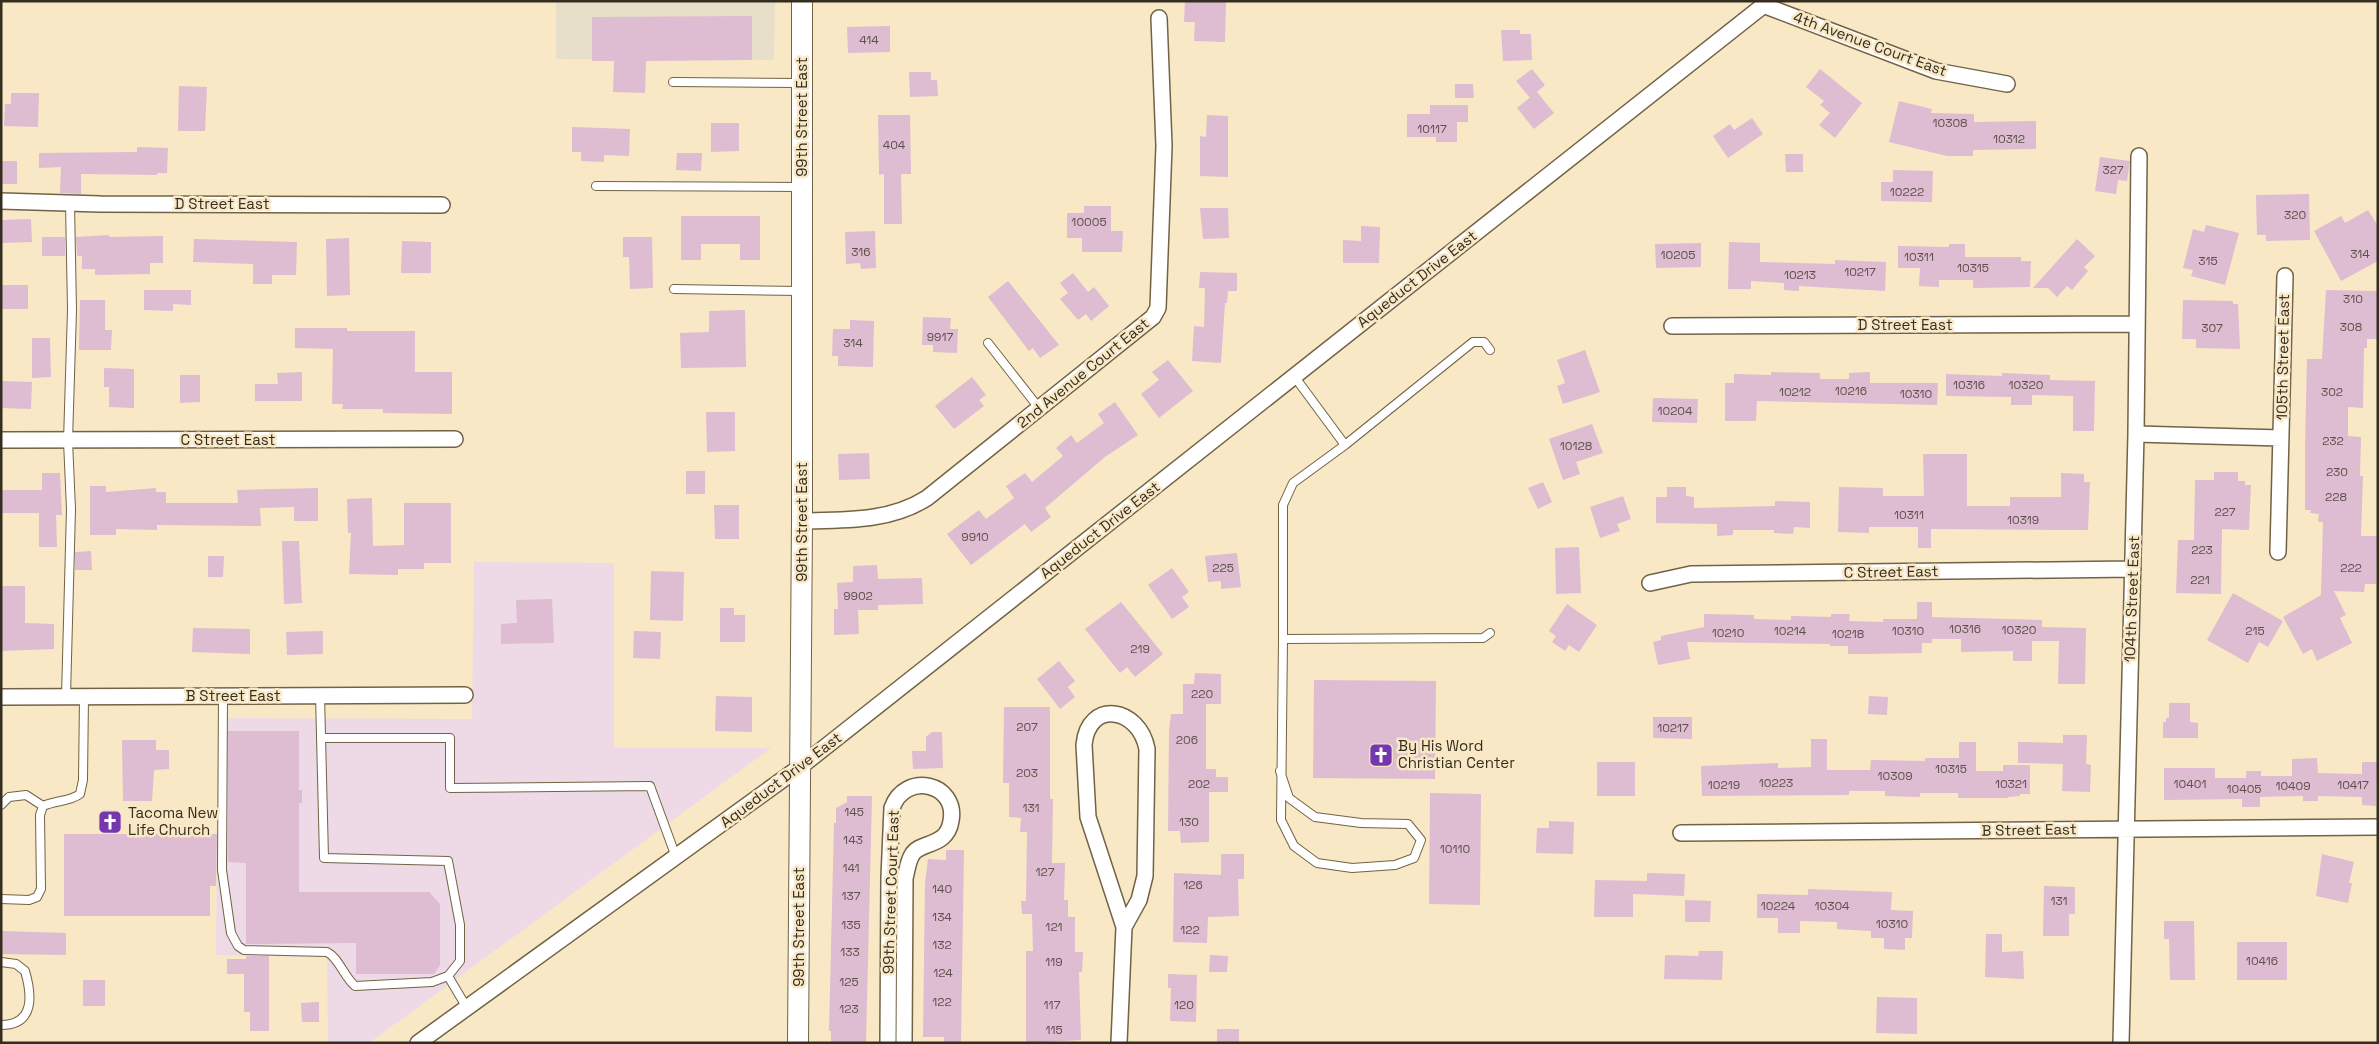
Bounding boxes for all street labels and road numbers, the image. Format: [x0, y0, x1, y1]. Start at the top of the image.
street label: 4th Avenue Court East [1791, 7, 1950, 80]
street label: 99th Street East [792, 57, 811, 177]
street label: D Street East [174, 194, 270, 213]
street label: Aqueduct Drive East [1353, 226, 1480, 331]
street label: 105th Street East [2272, 294, 2293, 420]
street label: 2nd Avenue Court East [1013, 313, 1153, 432]
street label: D Street East [1857, 315, 1953, 334]
street label: C Street East [181, 430, 276, 449]
street label: 99th Street East [792, 462, 811, 582]
street label: Aqueduct Drive East [1036, 477, 1163, 582]
street label: 104th Street East [2120, 535, 2143, 663]
street label: C Street East [1843, 561, 1939, 582]
street label: B Street East [185, 686, 281, 705]
street label: Aqueduct Drive East [716, 728, 845, 831]
street label: 99th Street Court East [878, 810, 903, 974]
street label: B Street East [1981, 819, 2077, 840]
street label: 99th Street East [789, 867, 808, 987]

